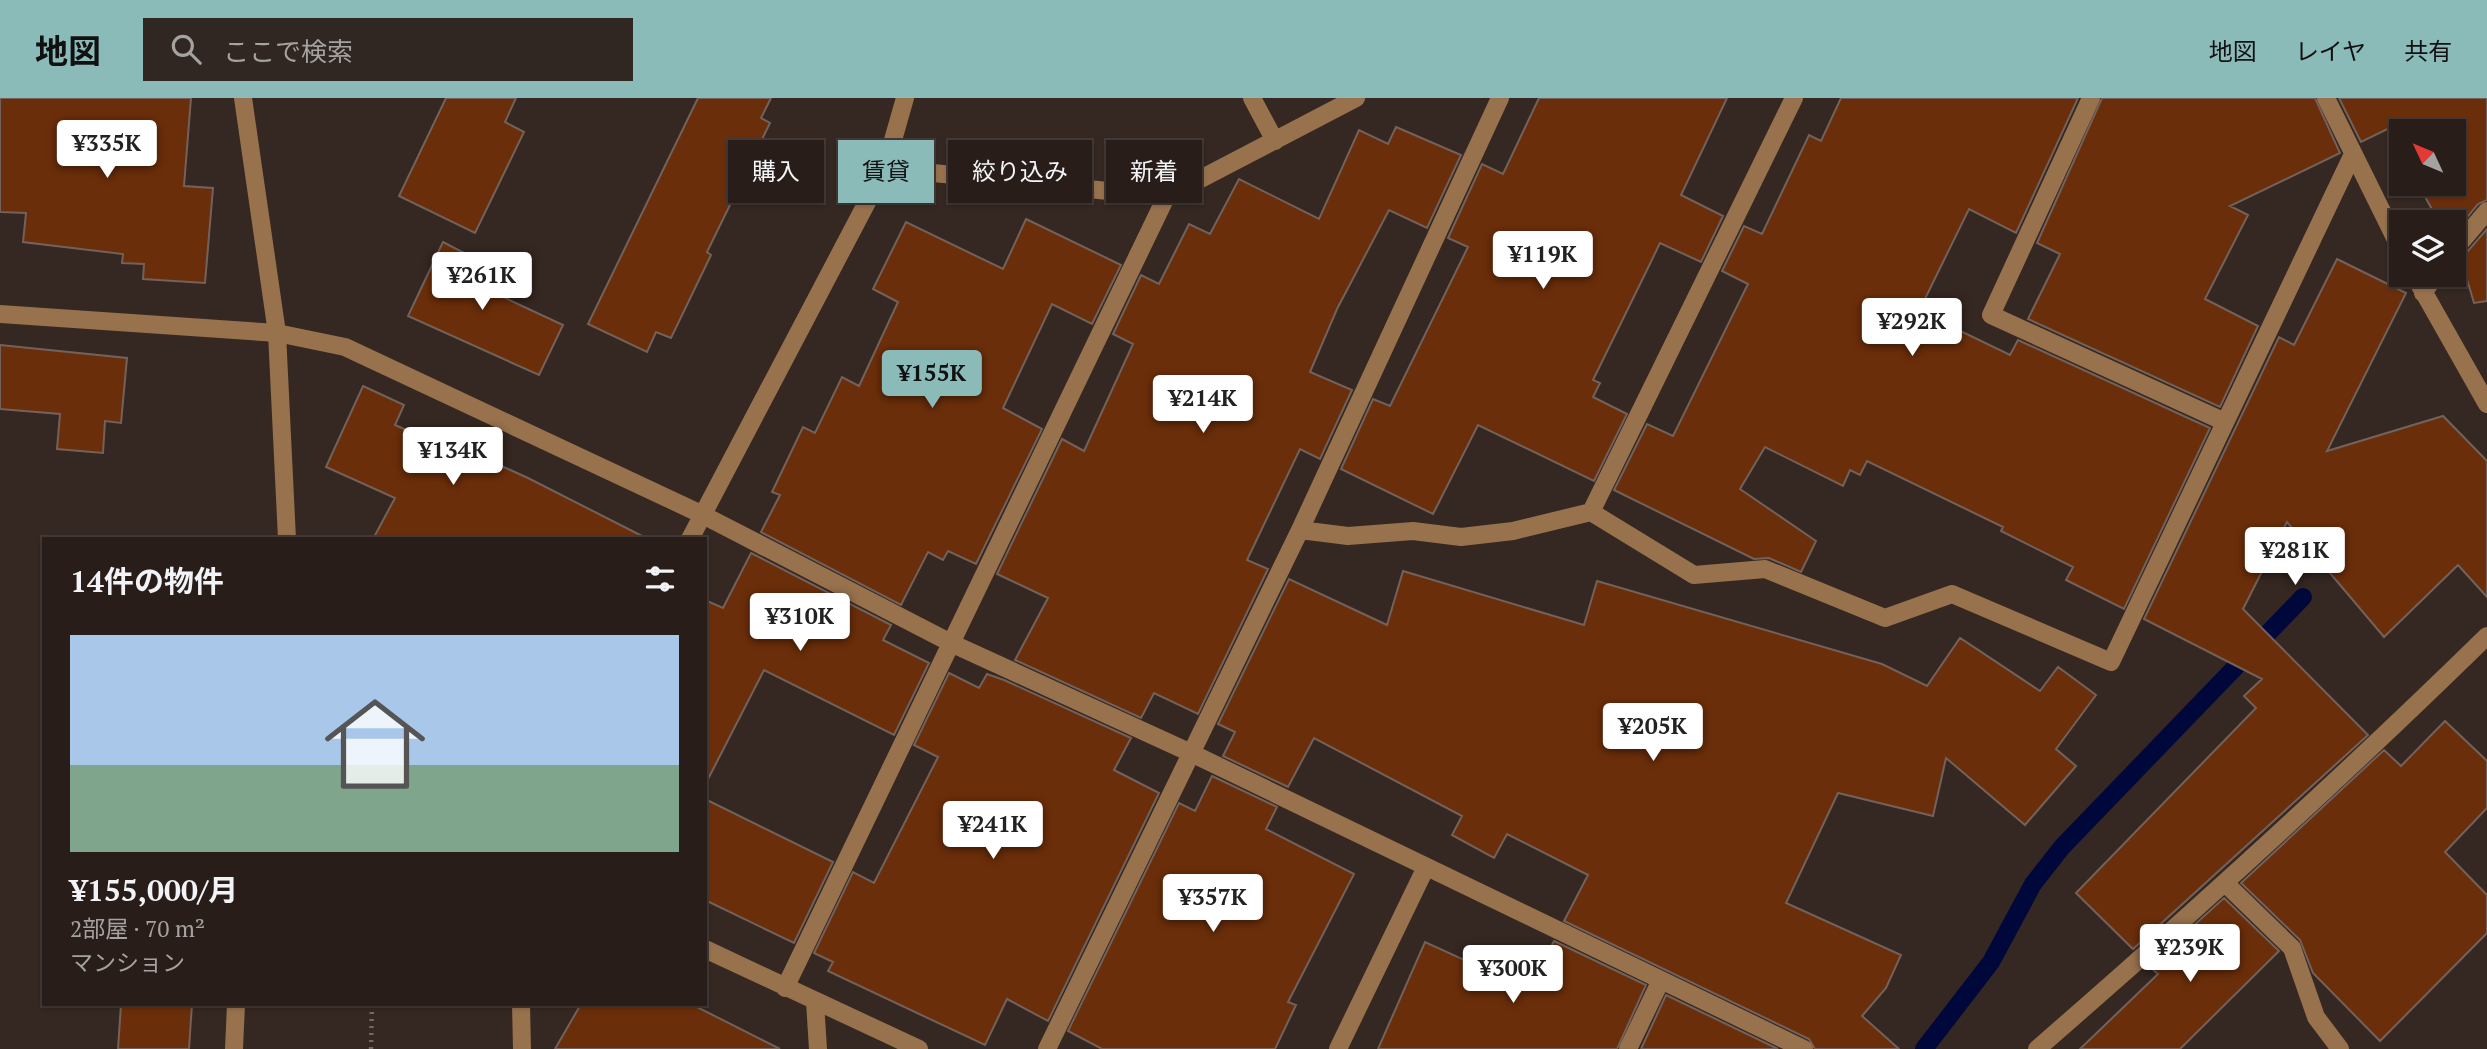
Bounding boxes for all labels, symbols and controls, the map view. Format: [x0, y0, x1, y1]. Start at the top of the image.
search box [143, 18, 633, 81]
text: 地図 [35, 29, 101, 72]
icon: search [167, 30, 205, 68]
text: ここで検索 [223, 34, 353, 68]
text: 地図 [2209, 35, 2257, 67]
text: レイヤ [2295, 35, 2366, 67]
text: 共有 [2404, 35, 2452, 67]
north arrow [2389, 119, 2466, 196]
map controls [2389, 119, 2466, 287]
pin: ¥335K [58, 120, 156, 180]
text: ¥335K [73, 127, 141, 158]
chip: 購入 [728, 140, 824, 203]
chip: 賃貸 [838, 140, 934, 203]
chip: 絞り込み [948, 140, 1092, 203]
chip: 新着 [1106, 140, 1202, 203]
button: layers [2389, 210, 2466, 287]
pin: ¥119K [1494, 232, 1592, 291]
text: ¥119K [1509, 238, 1577, 269]
pin: ¥261K [433, 252, 531, 312]
text: ¥261K [448, 259, 516, 290]
pin: ¥292K [1863, 299, 1961, 358]
text: ¥292K [1878, 305, 1946, 336]
pin: ¥155K [883, 350, 981, 410]
text: ¥155K [898, 357, 966, 388]
pin: ¥214K [1154, 376, 1252, 435]
text: ¥214K [1169, 382, 1237, 413]
pin: ¥134K [404, 428, 502, 487]
text: ¥134K [419, 434, 487, 465]
pin: ¥281K [2246, 528, 2344, 587]
text: ¥281K [2261, 534, 2329, 565]
icon: filters [641, 560, 679, 598]
text: 14件の物件 [70, 561, 224, 601]
pin: ¥310K [751, 594, 849, 653]
text: ¥310K [766, 600, 834, 631]
icon: home [312, 681, 438, 807]
pin: ¥205K [1604, 704, 1702, 763]
text: ¥205K [1619, 710, 1687, 741]
pin: ¥241K [944, 802, 1042, 861]
text: ¥241K [959, 808, 1027, 839]
text: ¥155,000/月 [70, 870, 238, 910]
pin: ¥357K [1164, 874, 1262, 934]
text: ¥357K [1179, 881, 1247, 912]
text: 2部屋 · 70 m² [70, 913, 205, 944]
pin: ¥239K [2141, 924, 2239, 984]
text: ¥239K [2156, 931, 2224, 962]
pin: ¥300K [1464, 946, 1562, 1005]
text: マンション [70, 947, 185, 978]
text: ¥300K [1479, 952, 1547, 983]

